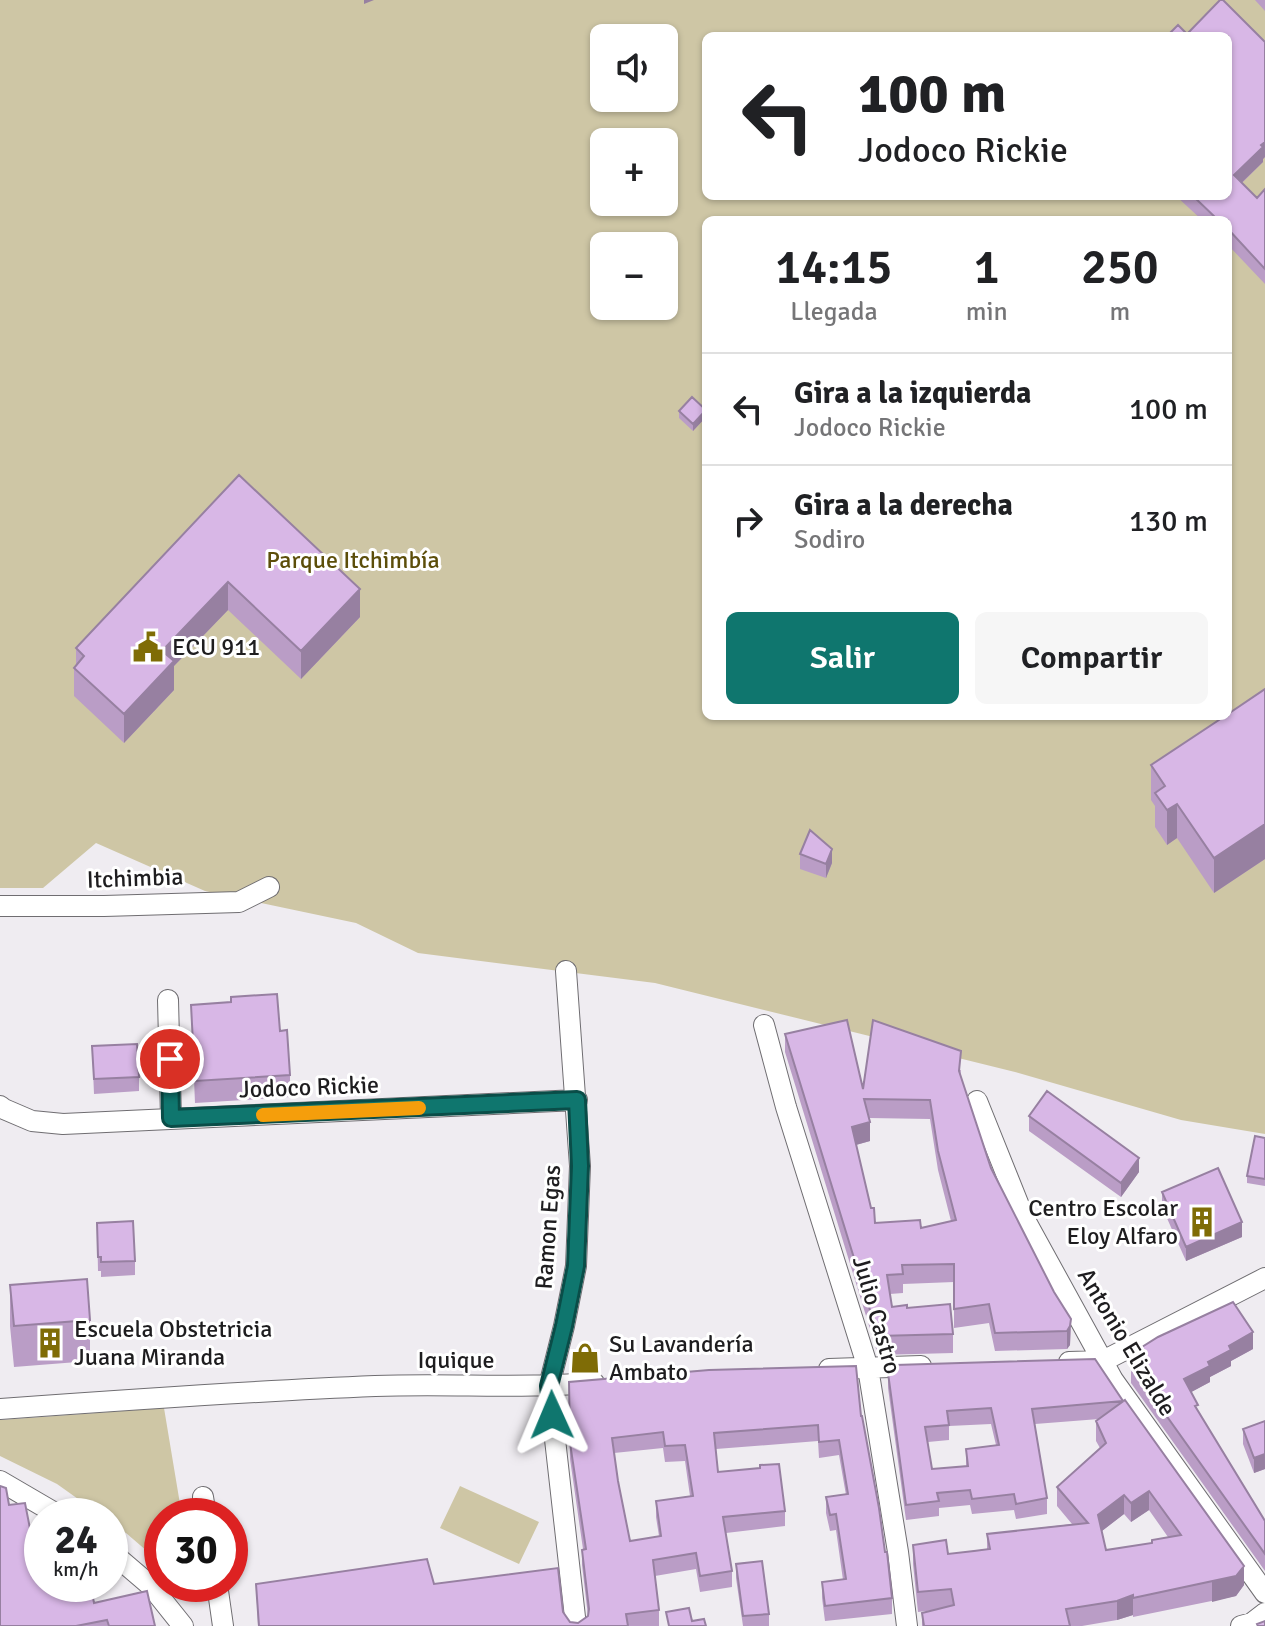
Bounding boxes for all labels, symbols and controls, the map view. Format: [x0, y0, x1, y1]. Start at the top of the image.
map controls [590, 24, 678, 320]
button: sound [590, 24, 678, 112]
text: 100 m [858, 59, 1006, 128]
icon: left [726, 64, 830, 168]
button: + [590, 128, 678, 216]
text: Jodoco Rickie [858, 128, 1068, 173]
button: − [590, 232, 678, 320]
text: 14:15 [775, 238, 892, 297]
text: 1 [974, 238, 1000, 297]
text: 250 [1081, 238, 1159, 297]
text: Llegada [790, 296, 878, 328]
text: min [966, 296, 1008, 328]
text: m [1109, 296, 1130, 328]
text: Gira a la izquierda [794, 375, 1031, 412]
icon: left [726, 387, 770, 431]
text: 100 m [1129, 391, 1208, 428]
text: Jodoco Rickie [794, 412, 946, 444]
text: Gira a la derecha [794, 487, 1013, 524]
icon: right [726, 499, 770, 543]
text: 130 m [1129, 503, 1208, 540]
text: Sodiro [794, 524, 865, 556]
park label: Parque Itchimbía [266, 545, 440, 575]
button: Salir [726, 612, 959, 704]
button: Compartir [975, 612, 1208, 704]
public building icon: ECU 911 [131, 630, 165, 664]
place label: ECU 911 [172, 632, 260, 662]
street label: Itchimbia [86, 861, 184, 895]
pin [136, 1025, 204, 1093]
icon: arrive [148, 1037, 192, 1081]
street label: Jodoco Rickie [239, 1070, 379, 1104]
street label: Ramon Egas [529, 1164, 567, 1290]
place label: Centro Escolar Eloy Alfaro [1028, 1193, 1178, 1251]
building icon: Centro Escolar Eloy Alfaro [1185, 1205, 1219, 1239]
street label: Julio Castro [846, 1253, 908, 1377]
street label: Antonio Elizalde [1071, 1263, 1183, 1421]
place label: Escuela Obstetricia Juana Miranda [74, 1314, 273, 1372]
building icon: Escuela Obstetricia Juana Miranda [33, 1326, 67, 1360]
place label: Su Lavandería Ambato [609, 1329, 754, 1387]
shop icon: Su Lavandería Ambato [568, 1341, 602, 1375]
street label: Iquique [417, 1345, 495, 1375]
position arrow [510, 1373, 594, 1457]
speed limit sign: 30 [144, 1498, 248, 1602]
text: 24 [54, 1515, 98, 1565]
text: km/h [53, 1557, 99, 1582]

